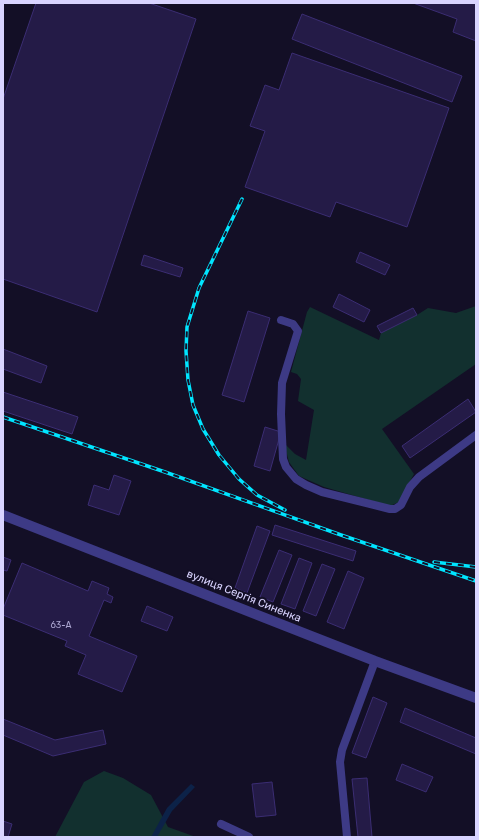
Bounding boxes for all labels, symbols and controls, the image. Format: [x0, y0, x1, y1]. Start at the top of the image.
street label: вулиця Сергія Синенка [185, 567, 303, 625]
house number: 63-А [50, 620, 72, 630]

